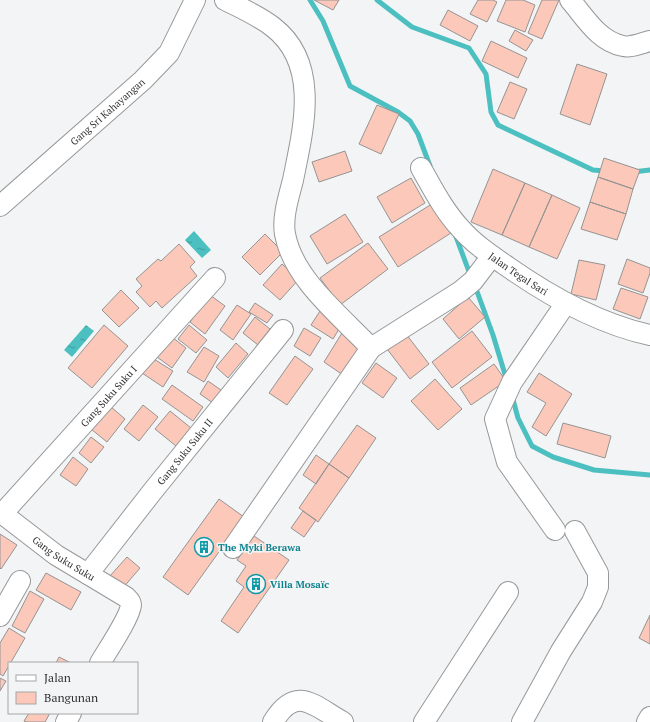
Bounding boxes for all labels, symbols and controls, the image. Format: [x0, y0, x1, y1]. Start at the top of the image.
street label: Gang Sri Kahayangan [68, 75, 148, 148]
street label: Jalan Tegal Sari [486, 250, 550, 298]
street label: Gang Suku Suku I [78, 363, 140, 430]
street label: Gang Suku Suku II [154, 416, 216, 488]
street label: Gang Suku Suku [30, 533, 97, 584]
building icon: The Myki Berawa [193, 536, 215, 558]
place label: The Myki Berawa [218, 541, 301, 554]
building icon: Villa Mosaïc [245, 573, 267, 595]
place label: Villa Mosaïc [270, 578, 329, 591]
legend [8, 662, 138, 714]
text: Jalan [44, 670, 71, 685]
text: Bangunan [44, 690, 98, 705]

